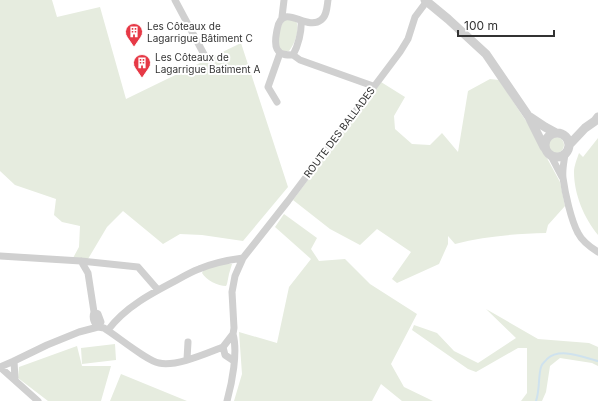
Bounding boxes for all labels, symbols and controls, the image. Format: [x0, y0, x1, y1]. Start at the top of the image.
scale bar [458, 12, 554, 38]
text: 100 m [464, 18, 498, 33]
place label: Les Côteaux de Lagarrigue Bâtiment C [147, 20, 253, 44]
building icon: Les Côteaux de Lagarrigue Bâtiment C [124, 22, 144, 47]
place label: Les Côteaux de Lagarrigue Batiment A [155, 51, 260, 75]
building icon: Les Côteaux de Lagarrigue Batiment A [132, 53, 152, 78]
street label: ROUTE DES BALLADES [301, 84, 377, 180]

